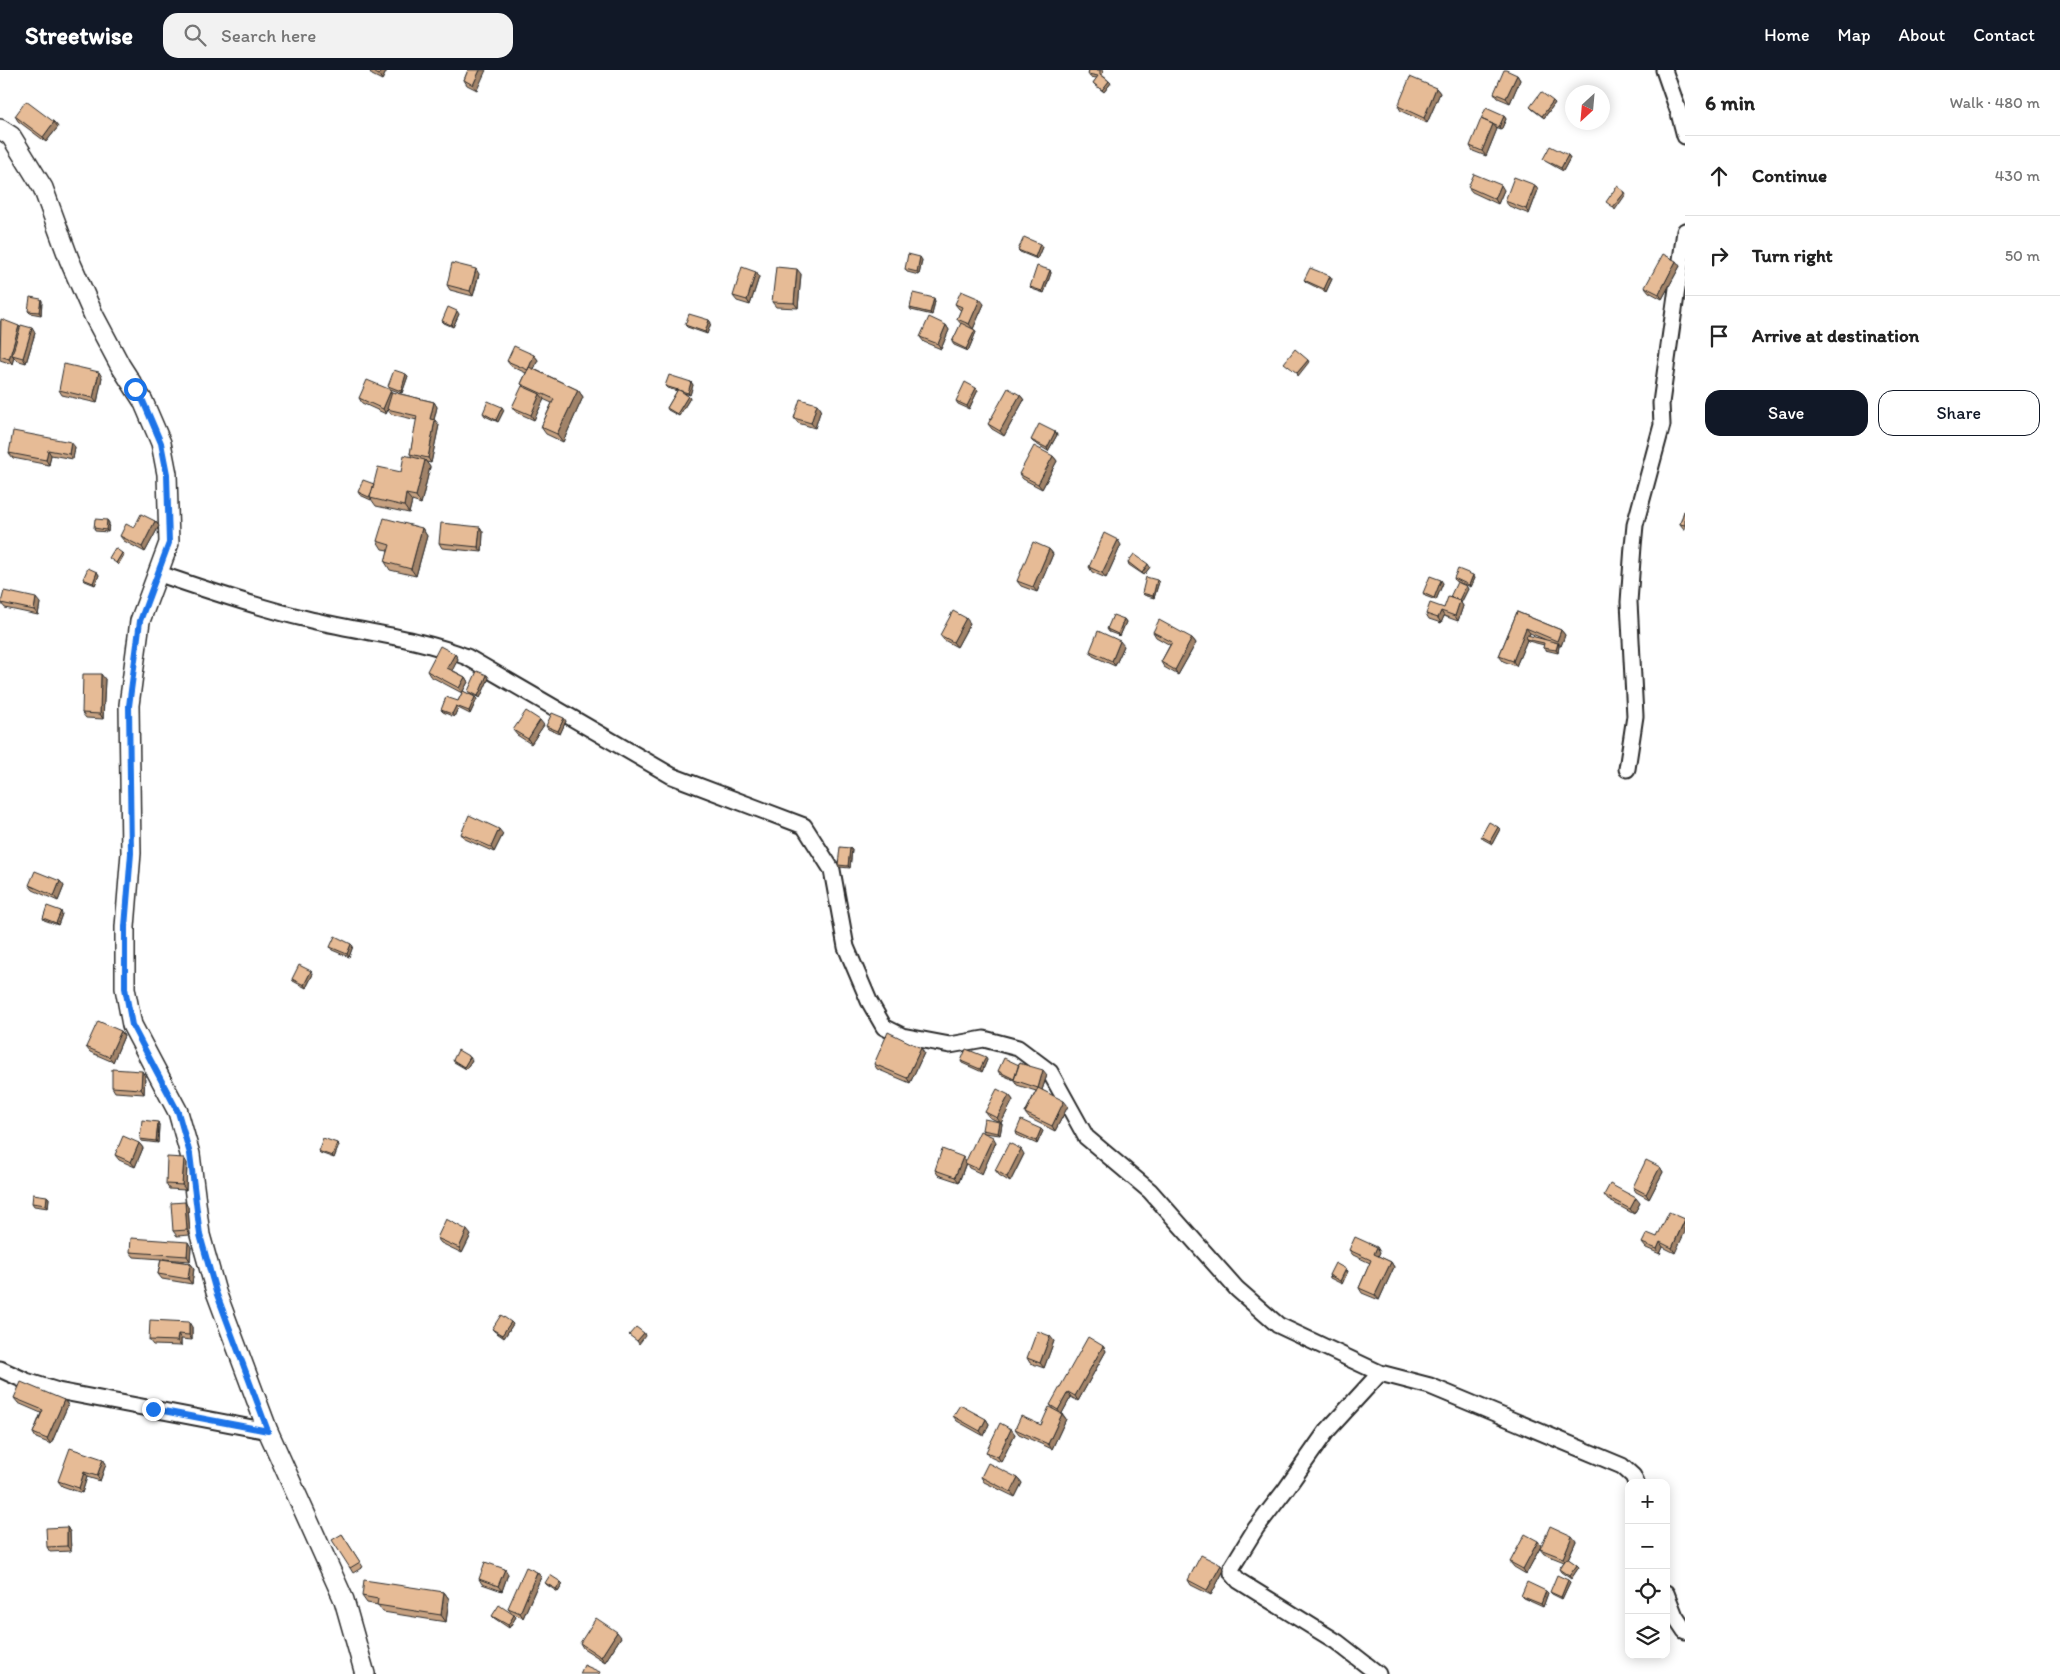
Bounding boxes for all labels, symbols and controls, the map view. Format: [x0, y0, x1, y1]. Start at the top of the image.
search box [163, 13, 513, 58]
text: Streetwise [25, 21, 133, 50]
icon: search [181, 21, 209, 49]
text: Search here [221, 24, 316, 47]
text: Home [1764, 24, 1810, 46]
text: Map [1838, 24, 1871, 46]
text: About [1899, 24, 1945, 46]
text: Contact [1973, 24, 2035, 46]
north arrow [1565, 85, 1610, 130]
text: 6 min [1705, 90, 1755, 115]
text: Walk · 480 m [1950, 93, 2040, 112]
icon: ahead [1705, 162, 1733, 190]
text: Continue [1752, 164, 1827, 187]
text: 430 m [1995, 166, 2040, 185]
icon: right [1705, 242, 1733, 270]
text: Turn right [1752, 244, 1833, 267]
text: 50 m [2005, 246, 2040, 265]
icon: arrive [1705, 322, 1733, 350]
text: Arrive at destination [1752, 324, 1919, 347]
route start [124, 378, 147, 401]
button: Save [1705, 390, 1868, 436]
button: Share [1878, 390, 2040, 436]
route end [142, 1398, 165, 1421]
map controls [1625, 1479, 1670, 1659]
button: + [1625, 1479, 1670, 1524]
button: − [1625, 1524, 1670, 1569]
button: locate [1625, 1569, 1670, 1614]
button: layers [1625, 1614, 1670, 1659]

